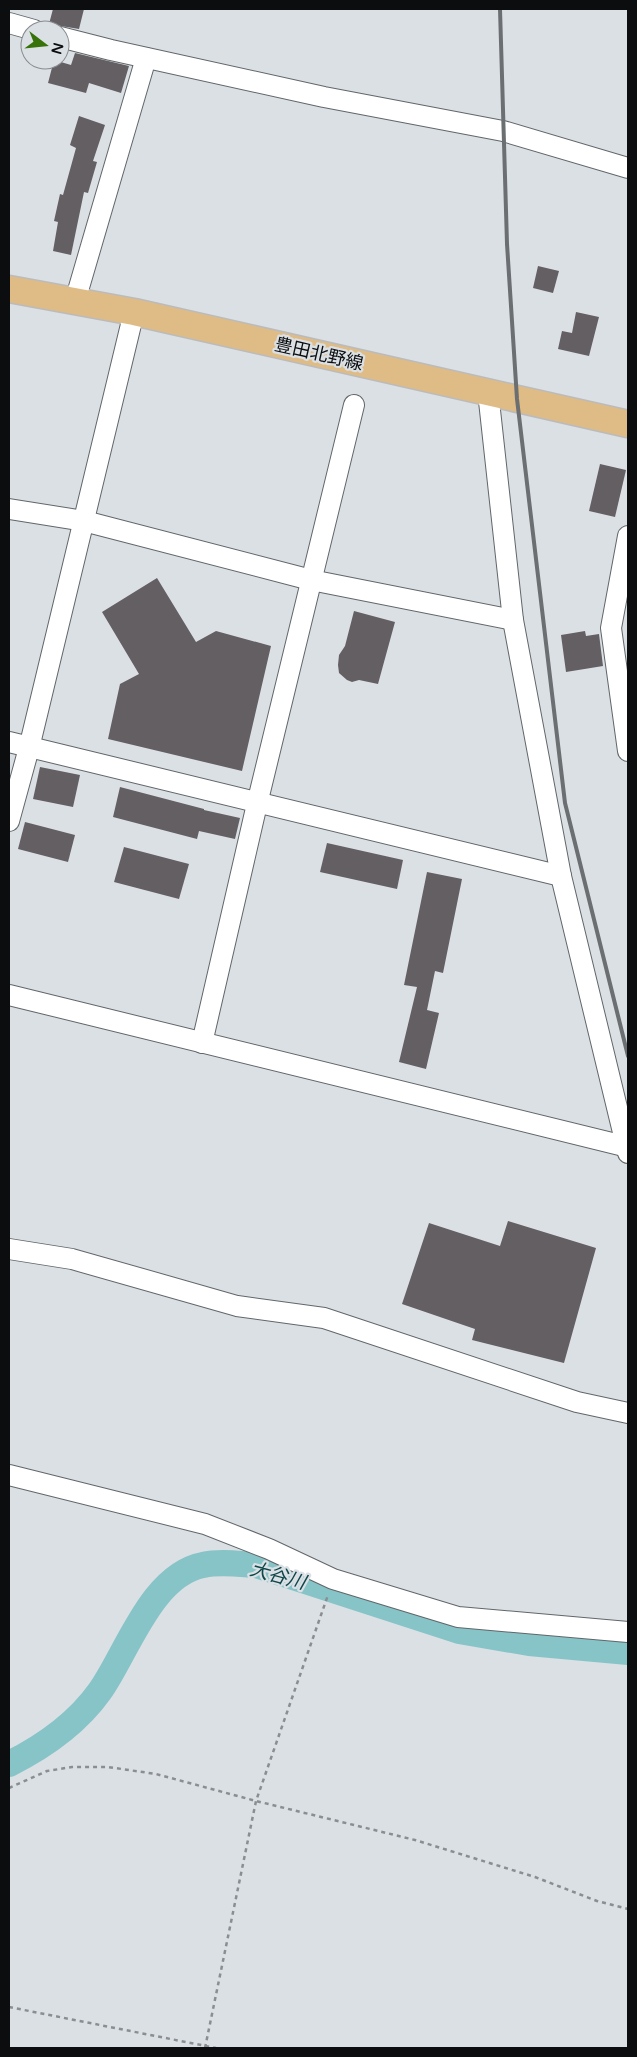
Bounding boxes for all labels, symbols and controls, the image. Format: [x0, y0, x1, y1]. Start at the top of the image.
north arrow [20, 20, 70, 70]
text: N [47, 41, 67, 56]
street label: 豊田北野線 [273, 333, 365, 375]
water label: 大谷川 [247, 1558, 310, 1594]

